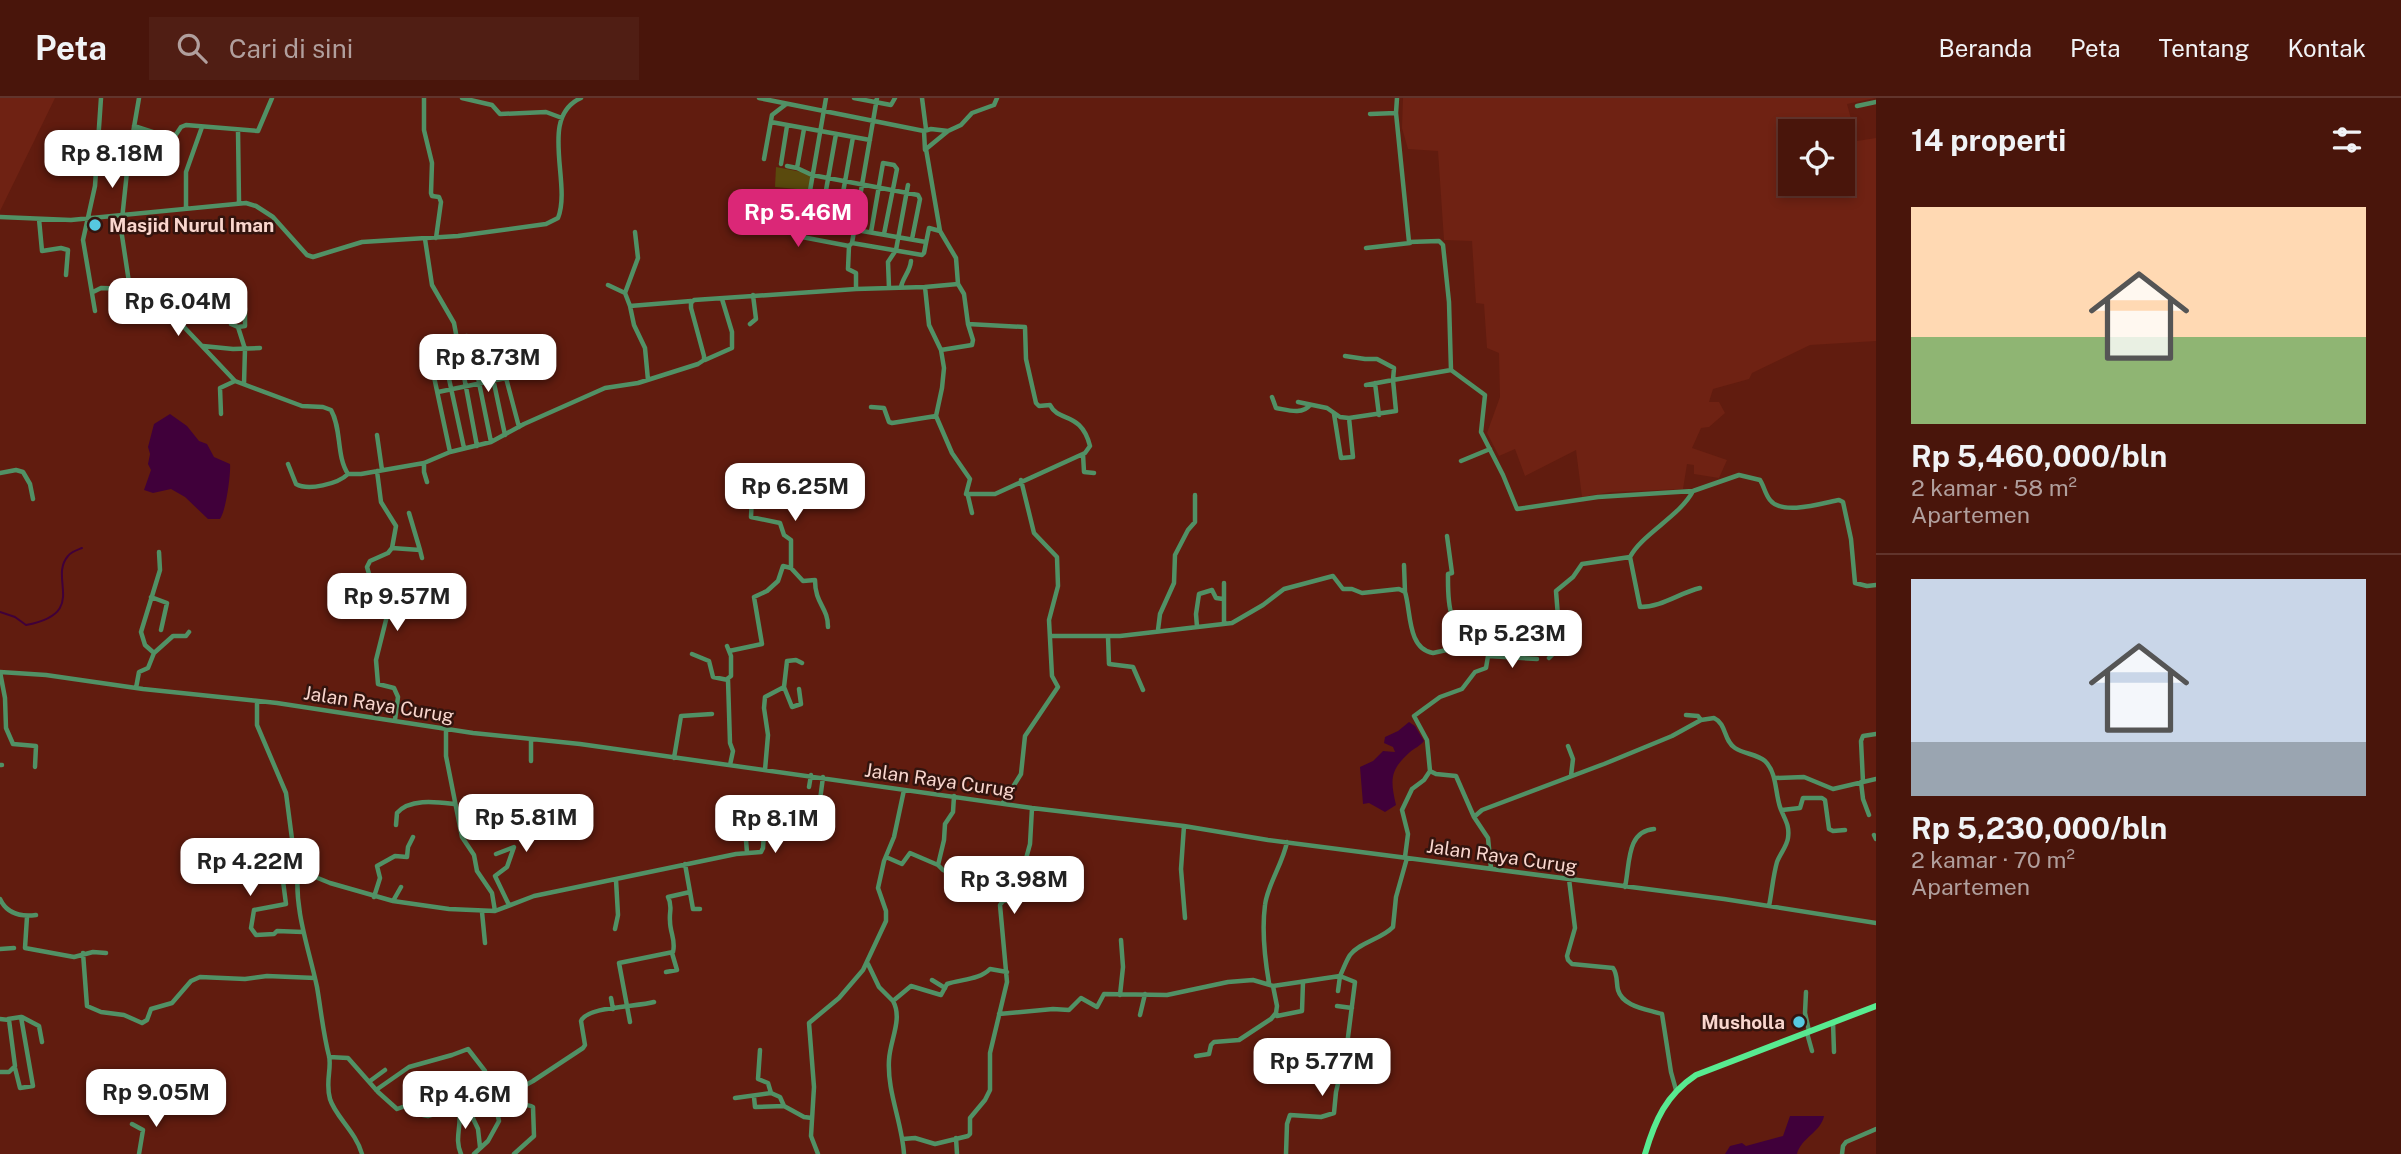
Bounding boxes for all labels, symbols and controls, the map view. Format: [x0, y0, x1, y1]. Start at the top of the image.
search box [149, 17, 639, 80]
text: Peta [35, 29, 107, 67]
icon: search [173, 29, 211, 67]
text: Cari di sini [229, 33, 353, 64]
text: Beranda [1938, 34, 2032, 62]
text: Peta [2070, 34, 2121, 62]
text: Tentang [2159, 34, 2249, 62]
text: Kontak [2287, 34, 2366, 62]
map controls [1778, 119, 1855, 196]
button: locate [1778, 119, 1855, 196]
icon: filters [2328, 121, 2366, 159]
text: 14 properti [1911, 122, 2066, 158]
pin: Rp 8.18M [40, 130, 184, 190]
text: Rp 8.18M [60, 139, 164, 166]
pin: Rp 5.46M [726, 190, 870, 249]
text: Rp 5.46M [744, 198, 852, 225]
place label: Masjid Nurul Iman [109, 214, 274, 236]
marker: Masjid Nurul Iman [87, 217, 103, 233]
icon: home [2076, 253, 2202, 379]
pin: Rp 6.04M [106, 278, 250, 338]
text: Rp 6.04M [124, 287, 232, 314]
pin: Rp 8.73M [416, 334, 560, 394]
text: Rp 8.73M [435, 343, 541, 370]
text: Rp 5,460,000/bln [1911, 438, 2167, 474]
pin: Rp 6.25M [723, 464, 867, 523]
text: Rp 6.25M [741, 472, 849, 499]
text: 2 kamar · 58 m² [1911, 474, 2077, 501]
text: Apartemen [1911, 501, 2030, 528]
pin: Rp 9.57M [325, 574, 469, 633]
text: Rp 9.57M [343, 582, 451, 609]
pin: Rp 5.23M [1440, 610, 1584, 670]
text: Rp 5.23M [1458, 619, 1566, 646]
icon: home [2076, 625, 2202, 751]
street label: Jalan Raya Curug [302, 681, 456, 727]
street label: Jalan Raya Curug [863, 759, 1017, 801]
pin: Rp 5.81M [454, 794, 598, 854]
pin: Rp 8.1M [710, 796, 840, 855]
text: Rp 5.81M [474, 803, 578, 830]
text: Rp 8.1M [731, 804, 819, 831]
text: Rp 5,230,000/bln [1911, 810, 2167, 846]
street label: Jalan Raya Curug [1425, 835, 1579, 877]
pin: Rp 4.22M [178, 838, 322, 898]
text: 2 kamar · 70 m² [1911, 846, 2075, 873]
text: Rp 4.22M [196, 847, 304, 874]
pin: Rp 3.98M [942, 856, 1086, 916]
text: Rp 3.98M [960, 865, 1068, 892]
text: Apartemen [1911, 873, 2030, 900]
place label: Musholla [1701, 1011, 1785, 1033]
marker: Musholla [1791, 1014, 1807, 1030]
pin: Rp 5.77M [1250, 1038, 1394, 1098]
text: Rp 5.77M [1270, 1047, 1374, 1074]
pin: Rp 9.05M [84, 1070, 228, 1129]
pin: Rp 4.6M [400, 1072, 530, 1131]
text: Rp 9.05M [102, 1078, 210, 1105]
text: Rp 4.6M [419, 1080, 511, 1107]

